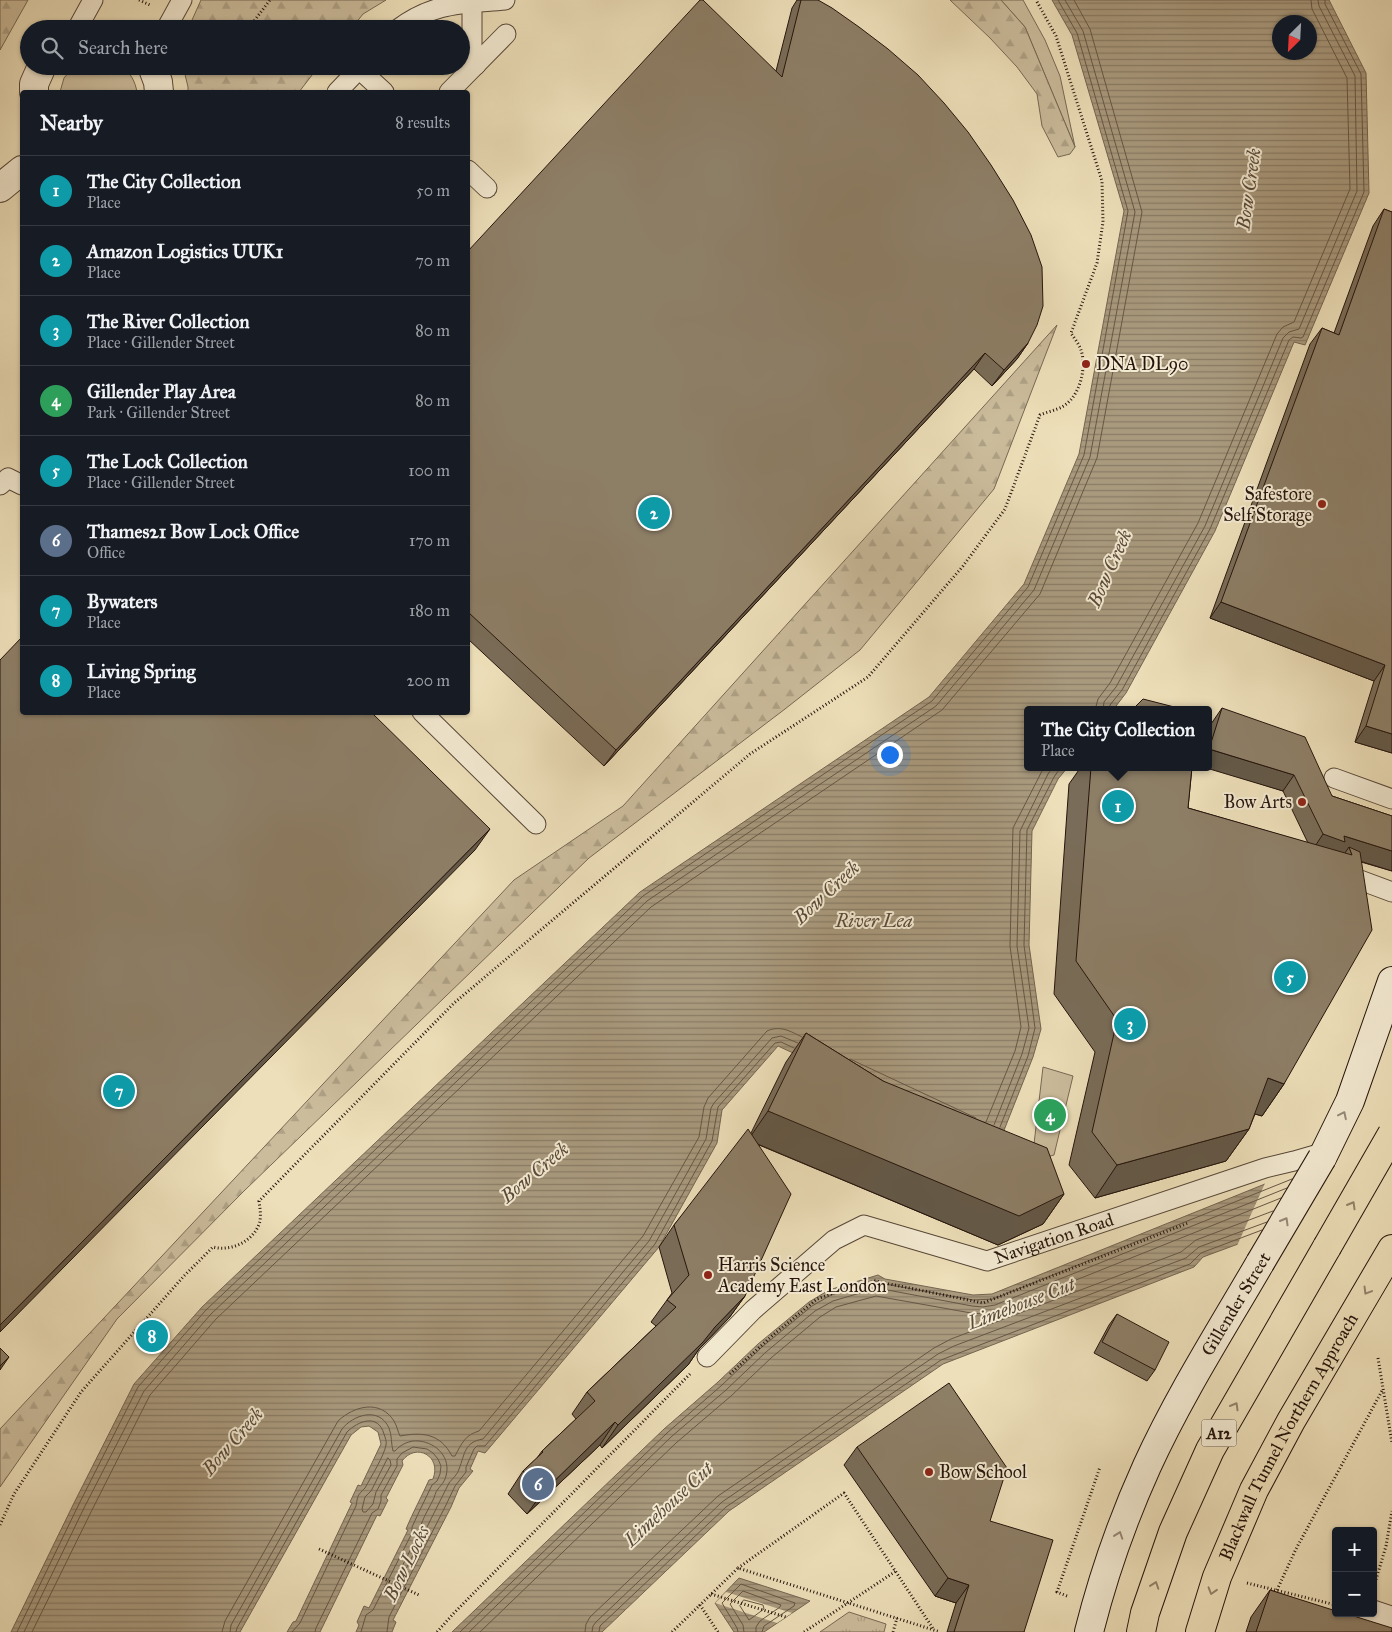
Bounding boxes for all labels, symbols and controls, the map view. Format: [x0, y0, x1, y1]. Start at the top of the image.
north arrow [1272, 15, 1317, 60]
search box [20, 20, 470, 75]
icon: search [38, 34, 66, 62]
text: Search here [78, 36, 168, 59]
text: Nearby [40, 110, 103, 136]
text: 8 results [395, 113, 450, 132]
water label: Bow Creek [1231, 146, 1266, 232]
text: The City Collection [87, 170, 241, 193]
text: 1 [53, 181, 59, 200]
text: 50 m [416, 181, 450, 200]
text: Place [87, 193, 121, 212]
text: Amazon Logistics UUK1 [87, 240, 283, 263]
text: 2 [52, 251, 60, 270]
text: 70 m [415, 251, 450, 270]
text: Place [87, 263, 121, 282]
text: The River Collection [87, 310, 250, 333]
text: 3 [53, 321, 59, 340]
text: 80 m [415, 321, 450, 340]
text: Place · Gillender Street [87, 333, 235, 352]
place label: DNA DL90 [1096, 353, 1189, 375]
marker: DNA DL90 [1080, 358, 1092, 370]
text: Gillender Play Area [87, 380, 236, 403]
text: 4 [52, 391, 60, 410]
text: 80 m [415, 391, 450, 410]
text: Park · Gillender Street [87, 403, 230, 422]
text: The Lock Collection [87, 450, 248, 473]
text: 5 [52, 461, 60, 480]
text: 100 m [408, 461, 450, 480]
text: Place · Gillender Street [87, 473, 235, 492]
place label: Safestore Self Storage [1223, 483, 1312, 527]
pin: 2 [638, 494, 670, 532]
marker: Safestore Self Storage [1316, 498, 1328, 510]
text: Thames21 Bow Lock Office [87, 520, 299, 543]
water label: Bow Creek [1082, 526, 1137, 611]
text: 6 [52, 531, 60, 550]
text: 170 m [409, 531, 450, 550]
text: Office [87, 543, 125, 562]
text: Bywaters [87, 590, 158, 613]
text: 7 [52, 601, 60, 620]
text: 180 m [409, 601, 450, 620]
text: Place [87, 613, 121, 632]
text: Living Spring [87, 660, 196, 683]
text: 8 [52, 671, 60, 690]
text: 200 m [407, 671, 450, 690]
text: Place [87, 683, 121, 702]
popup [1024, 706, 1212, 771]
text: The City Collection [1041, 718, 1195, 741]
text: Place [1041, 741, 1075, 760]
your location [877, 742, 903, 768]
pin: 1 [1102, 787, 1134, 825]
place label: Bow Arts [1223, 791, 1292, 813]
marker: Bow Arts [1296, 796, 1308, 808]
water label: Bow Creek [788, 856, 865, 929]
water label: River Lea [834, 909, 913, 932]
pin: 5 [1274, 958, 1306, 996]
pin: 3 [1114, 1005, 1146, 1043]
pin: 7 [103, 1072, 135, 1110]
pin: 4 [1034, 1096, 1066, 1134]
one-way arrow [1337, 1111, 1348, 1120]
water label: Bow Creek [495, 1137, 573, 1208]
one-way arrow [1345, 1201, 1355, 1210]
street label: Navigation Road [991, 1208, 1116, 1269]
one-way arrow [1279, 1218, 1289, 1227]
street label: Gillender Street [1196, 1248, 1276, 1360]
place label: Harris Science Academy East London [717, 1254, 887, 1297]
marker: Harris Science Academy East London [702, 1269, 714, 1281]
water label: Limehouse Cut [963, 1272, 1079, 1335]
one-way arrow [1363, 1286, 1373, 1295]
street label: Blackwall Tunnel Northern Approach [1214, 1309, 1363, 1564]
pin: 8 [136, 1317, 168, 1355]
water label: Bow Creek [196, 1402, 268, 1481]
one-way arrow [1229, 1402, 1239, 1411]
road number: A12 [1202, 1420, 1236, 1446]
water label: Limehouse Cut [618, 1457, 718, 1552]
place label: Bow School [939, 1461, 1027, 1483]
pin: 6 [522, 1465, 554, 1503]
marker: Bow School [923, 1466, 935, 1478]
water label: Bow Locks [378, 1521, 435, 1605]
map controls [1332, 1527, 1377, 1617]
button: + [1332, 1527, 1377, 1572]
one-way arrow [1114, 1532, 1124, 1540]
button: − [1332, 1572, 1377, 1617]
one-way arrow [1149, 1582, 1159, 1590]
one-way arrow [1208, 1586, 1218, 1594]

